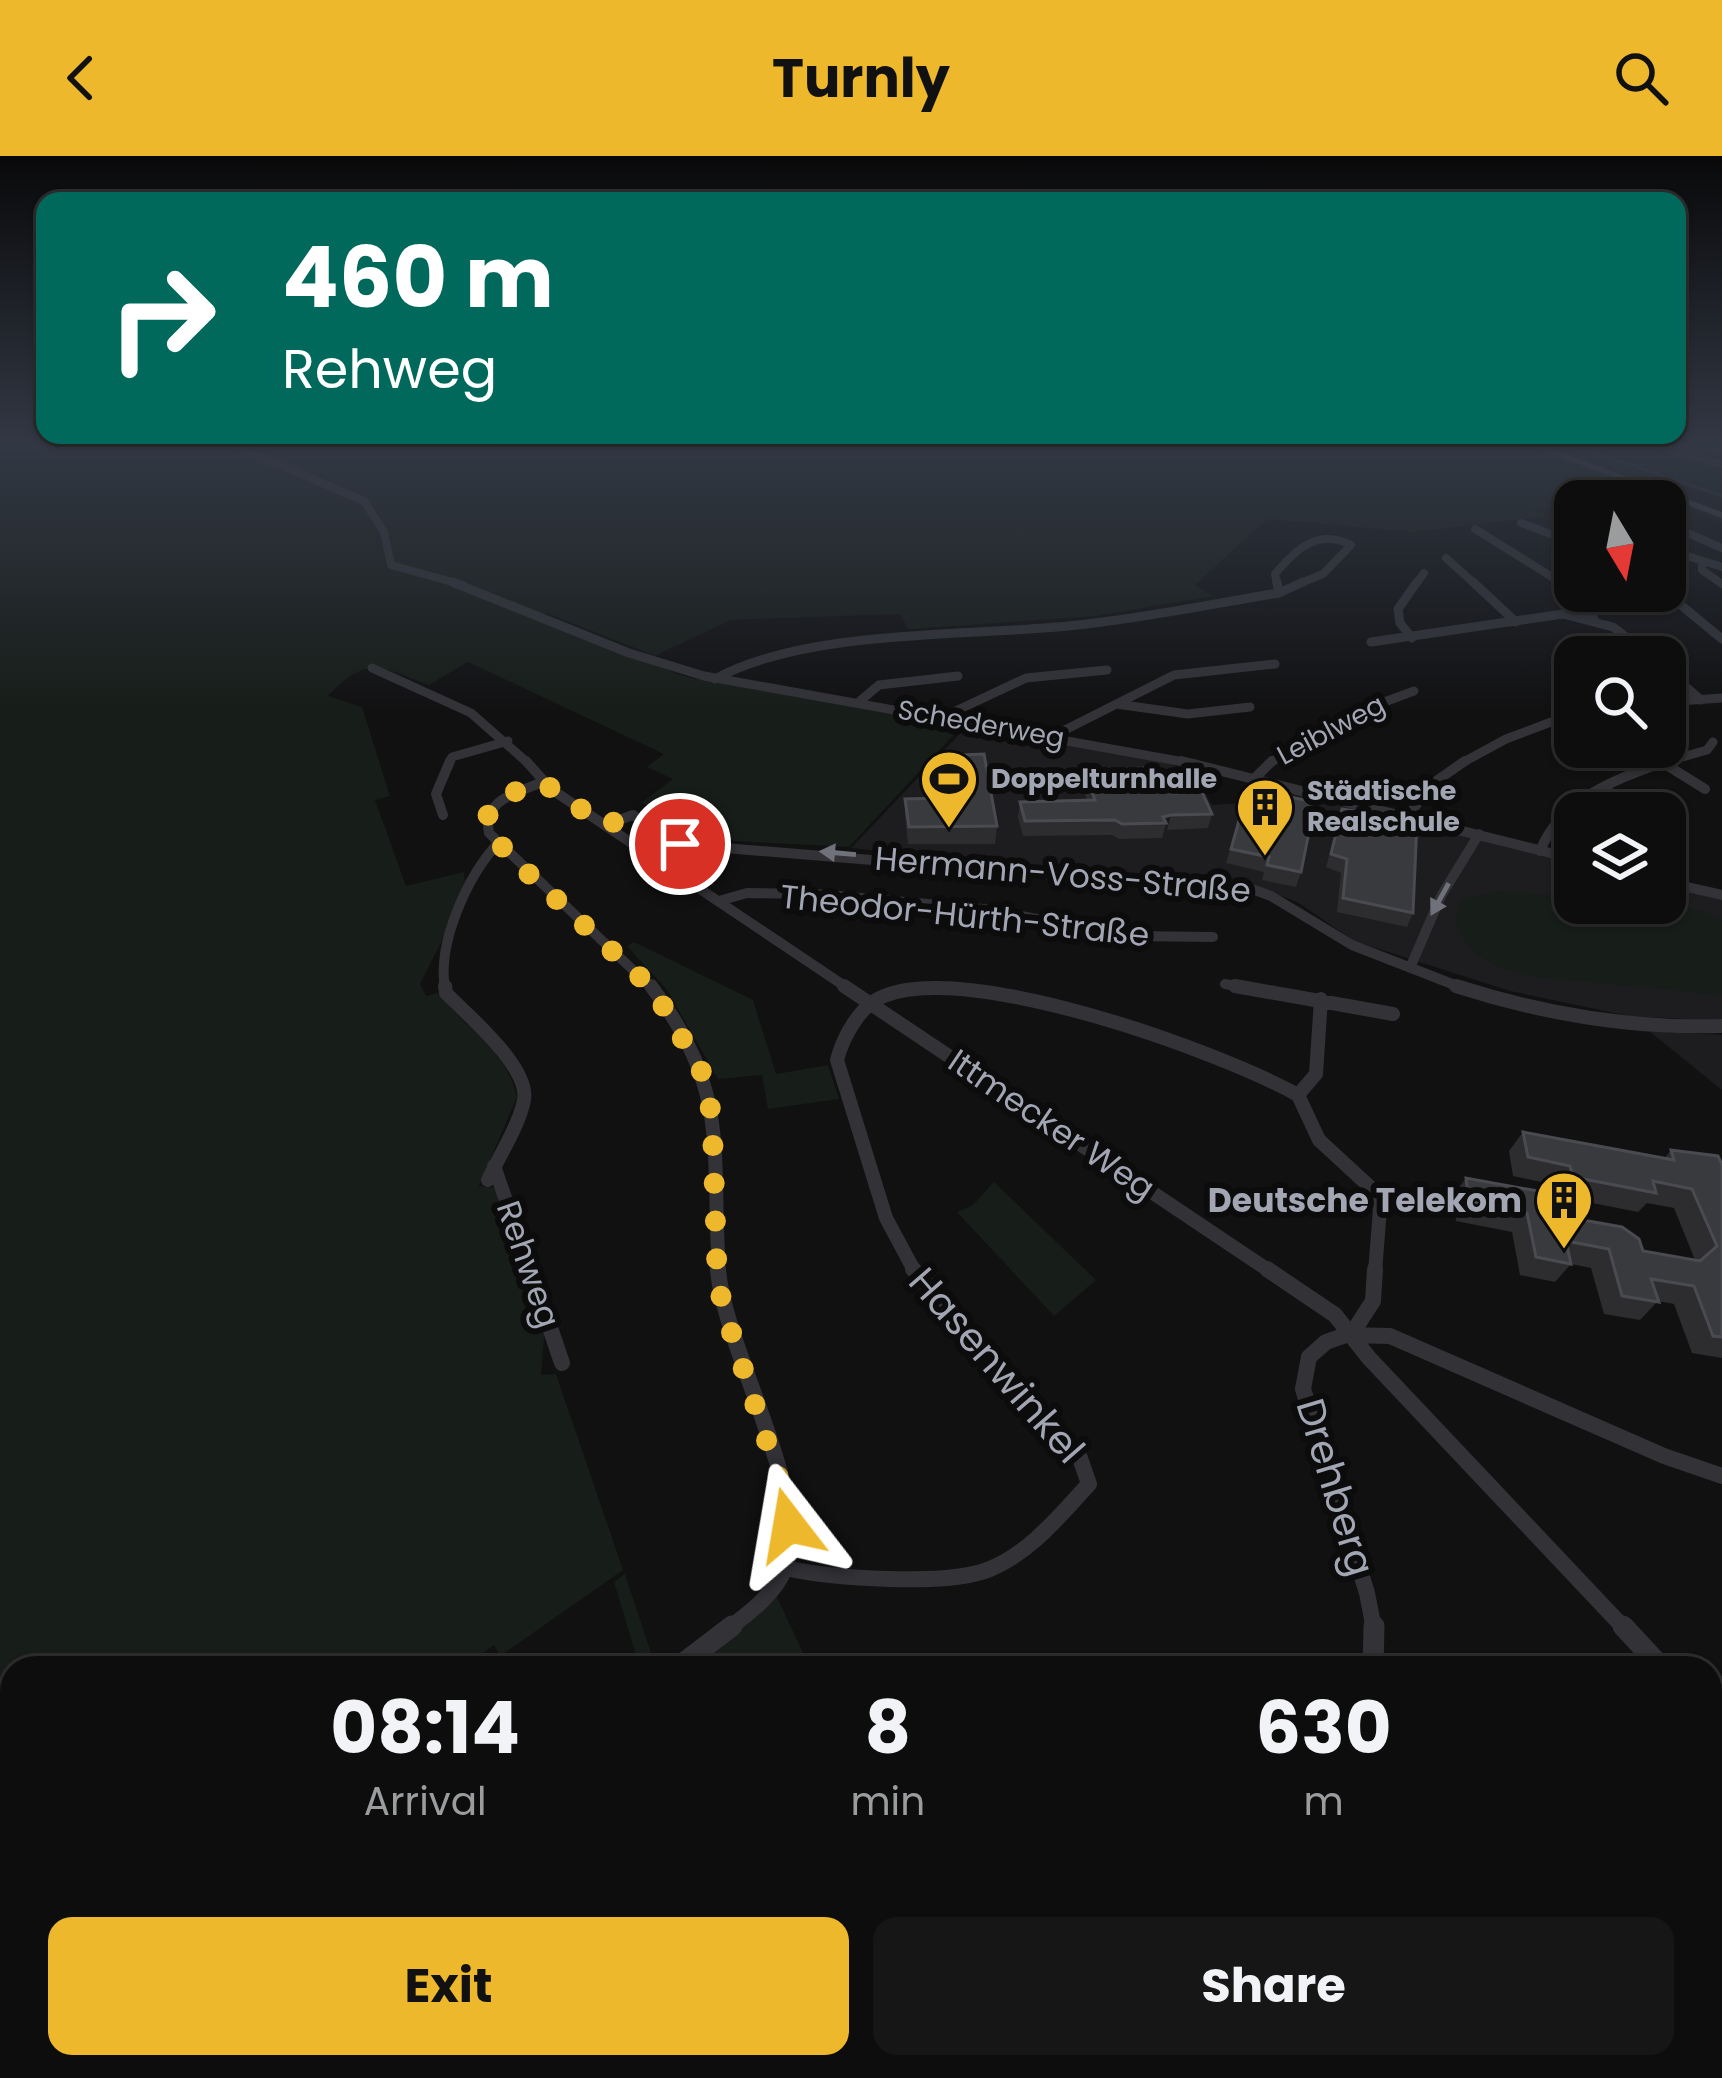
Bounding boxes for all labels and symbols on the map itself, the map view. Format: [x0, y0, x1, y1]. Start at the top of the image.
north arrow [1554, 480, 1686, 612]
street label: Leiblweg [1270, 686, 1391, 773]
street label: Schederweg [895, 691, 1067, 756]
sports icon: Doppelturnhalle [918, 748, 980, 830]
place label: Doppelturnhalle [991, 760, 1217, 797]
place label: Städtische Realschule [1307, 772, 1460, 840]
building icon: Städtische Realschule [1234, 776, 1296, 858]
pin [629, 793, 731, 895]
street label: Hermann-Voss-Straße [873, 835, 1253, 914]
one-way arrow [819, 843, 856, 862]
street label: Theodor-Hürth-Straße [778, 873, 1152, 958]
one-way arrow [1430, 882, 1451, 917]
street label: Ittmecker Weg [939, 1038, 1164, 1211]
building icon: Deutsche Telekom [1533, 1169, 1595, 1251]
place label: Deutsche Telekom [1208, 1177, 1522, 1224]
street label: Rehweg [485, 1194, 572, 1334]
street label: Hasenwinkel [896, 1255, 1097, 1475]
street label: Drehberg [1283, 1392, 1389, 1583]
position arrow [726, 1462, 852, 1588]

